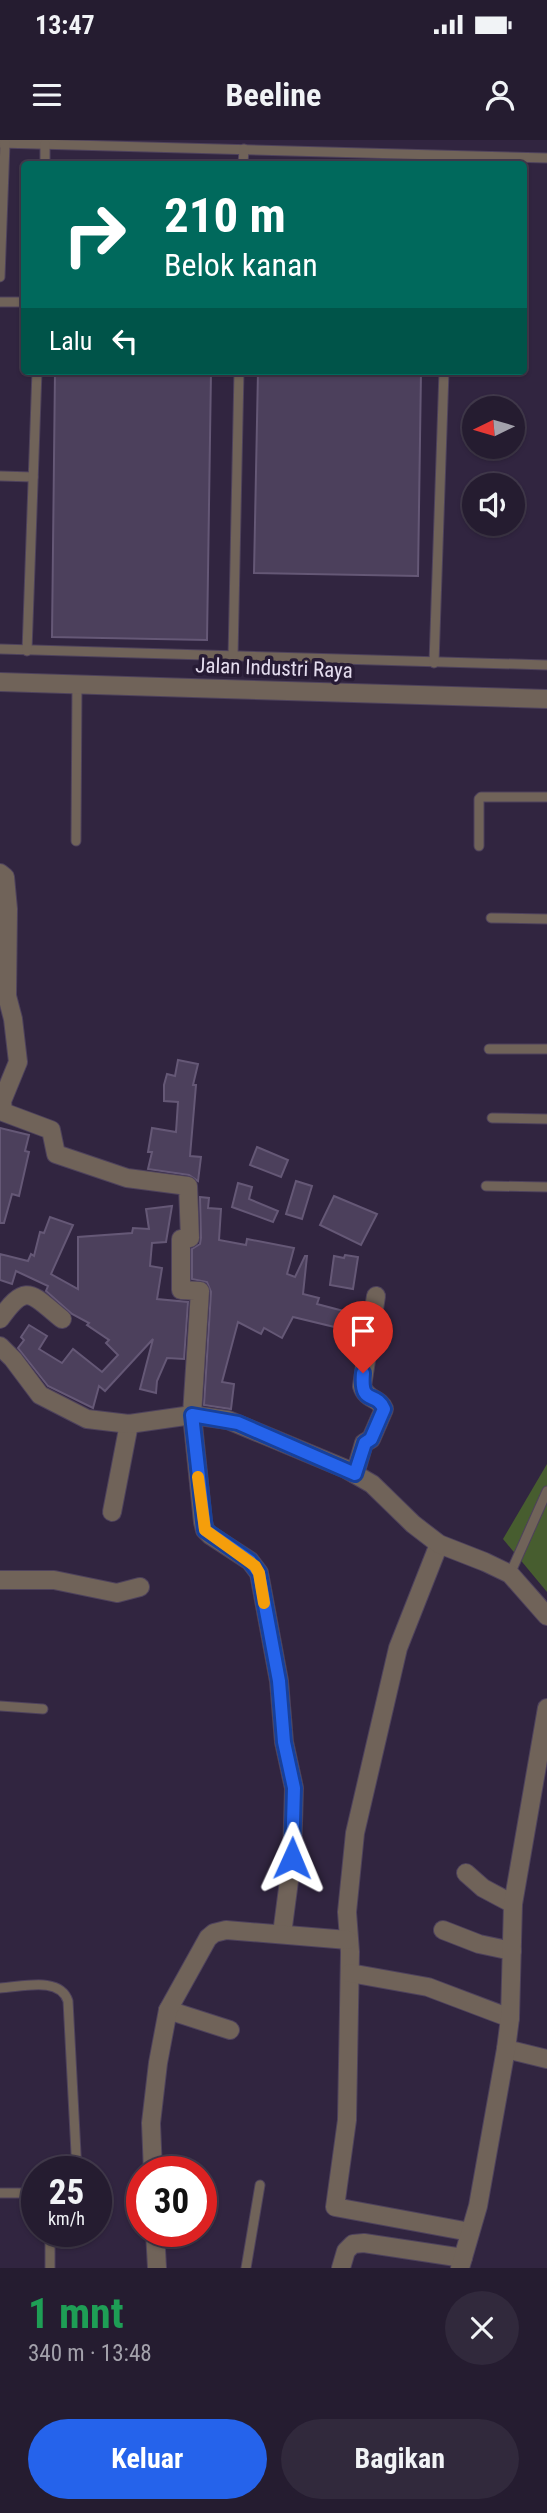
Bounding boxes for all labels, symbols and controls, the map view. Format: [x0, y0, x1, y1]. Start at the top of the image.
text: 13:47 [35, 10, 95, 40]
icon: menu [28, 76, 66, 114]
text: Beeline [226, 76, 321, 114]
icon: person [481, 76, 519, 114]
text: 210 m [164, 187, 286, 244]
icon: right [49, 189, 140, 280]
text: Belok kanan [164, 246, 318, 284]
icon: left [106, 322, 144, 360]
text: Lalu [49, 326, 92, 356]
north arrow [462, 396, 525, 458]
map controls [462, 396, 525, 536]
button: sound [462, 473, 525, 536]
street label: Jalan Industri Raya [195, 653, 353, 683]
pin [333, 1301, 393, 1373]
icon: arrive [344, 1312, 382, 1350]
position arrow [255, 1821, 329, 1895]
speed limit sign: 30 [126, 2156, 217, 2247]
text: 25 [49, 2172, 84, 2213]
text: km/h [48, 2208, 85, 2229]
text: 1 mnt [28, 2289, 124, 2338]
button: close [445, 2291, 519, 2365]
text: 340 m · 13:48 [28, 2340, 152, 2367]
button: Keluar [28, 2419, 267, 2499]
button: Bagikan [281, 2419, 519, 2499]

